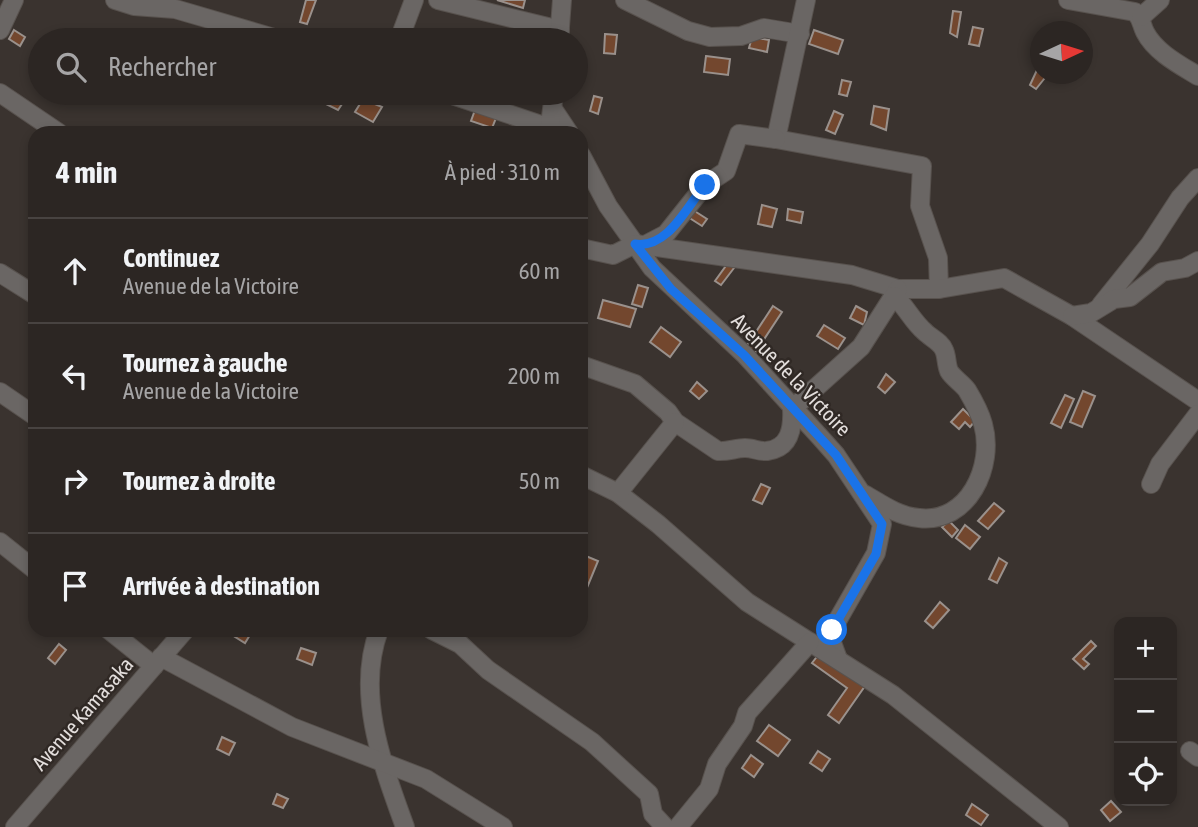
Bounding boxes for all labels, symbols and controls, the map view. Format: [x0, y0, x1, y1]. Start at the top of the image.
north arrow [1030, 21, 1093, 84]
search box [28, 28, 588, 105]
icon: search [52, 48, 90, 86]
text: Rechercher [108, 52, 216, 82]
text: 4 min [56, 155, 117, 189]
text: À pied · 310 m [445, 159, 560, 185]
route end [689, 169, 720, 200]
text: Continuez [123, 243, 219, 273]
icon: ahead [56, 252, 94, 290]
text: 60 m [519, 258, 560, 284]
text: Avenue de la Victoire [123, 273, 299, 299]
street label: Avenue de la Victoire [727, 308, 856, 440]
text: Tournez à gauche [123, 348, 288, 378]
icon: left [56, 357, 94, 395]
text: 200 m [508, 363, 560, 389]
text: Avenue de la Victoire [123, 378, 299, 404]
icon: right [56, 462, 94, 500]
text: Tournez à droite [123, 466, 276, 496]
text: 50 m [519, 468, 560, 494]
icon: arrive [56, 567, 94, 605]
text: Arrivée à destination [123, 571, 320, 601]
route start [816, 614, 847, 645]
map controls [1114, 617, 1177, 806]
button: + [1114, 617, 1177, 680]
street label: Avenue Kamasaka [27, 652, 138, 775]
button: − [1114, 680, 1177, 743]
button: locate [1114, 743, 1177, 806]

